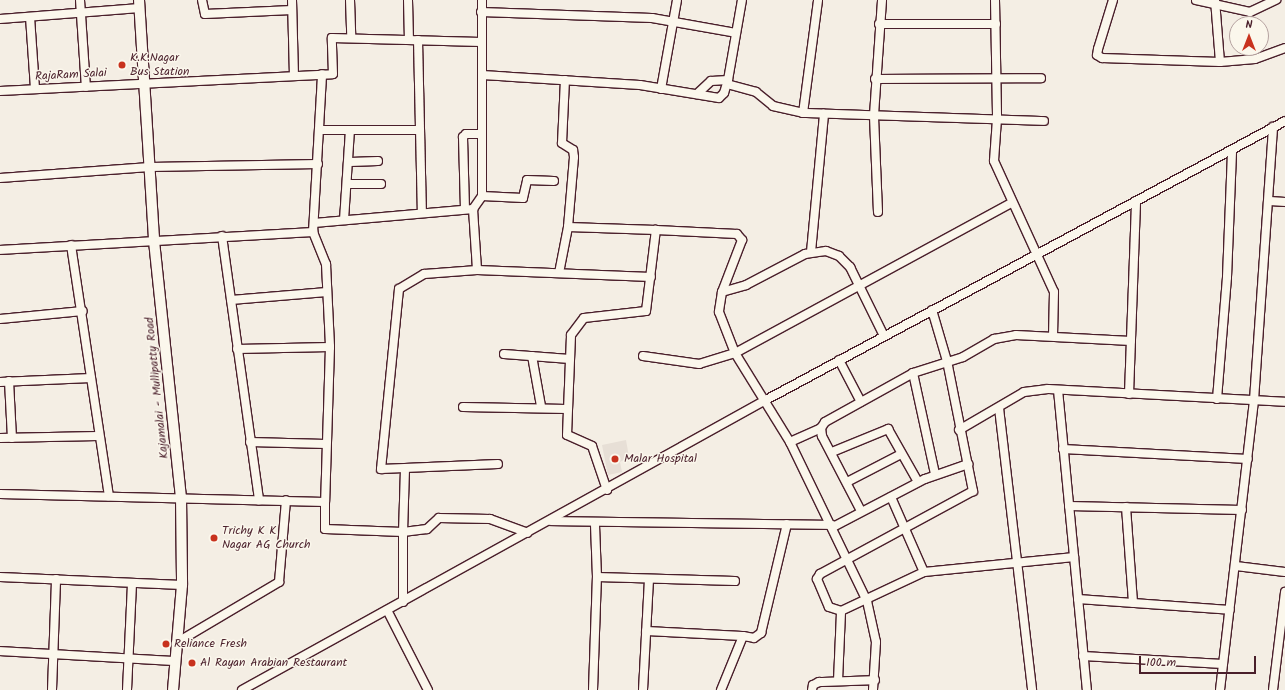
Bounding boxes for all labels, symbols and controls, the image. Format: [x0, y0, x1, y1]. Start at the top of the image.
north arrow [1229, 16, 1269, 56]
text: N [1246, 16, 1252, 34]
place label: K.K.Nagar Bus Station [130, 51, 189, 79]
marker: K.K.Nagar Bus Station [117, 60, 127, 70]
street label: RajaRam Salai [35, 66, 107, 84]
street label: Kajamalai - Mullipatty Road [142, 317, 172, 459]
place label: Malar Hospital [624, 452, 697, 466]
marker: Malar Hospital [609, 453, 621, 465]
place label: Trichy K K Nagar AG Church [222, 524, 310, 552]
marker: Trichy K K Nagar AG Church [209, 533, 219, 543]
place label: Reliance Fresh [174, 637, 247, 651]
marker: Reliance Fresh [161, 639, 171, 649]
scale bar [1141, 648, 1258, 674]
text: 100 m [1146, 653, 1176, 672]
place label: Al Rayan Arabian Restaurant [200, 656, 347, 670]
marker: Al Rayan Arabian Restaurant [187, 658, 197, 668]

